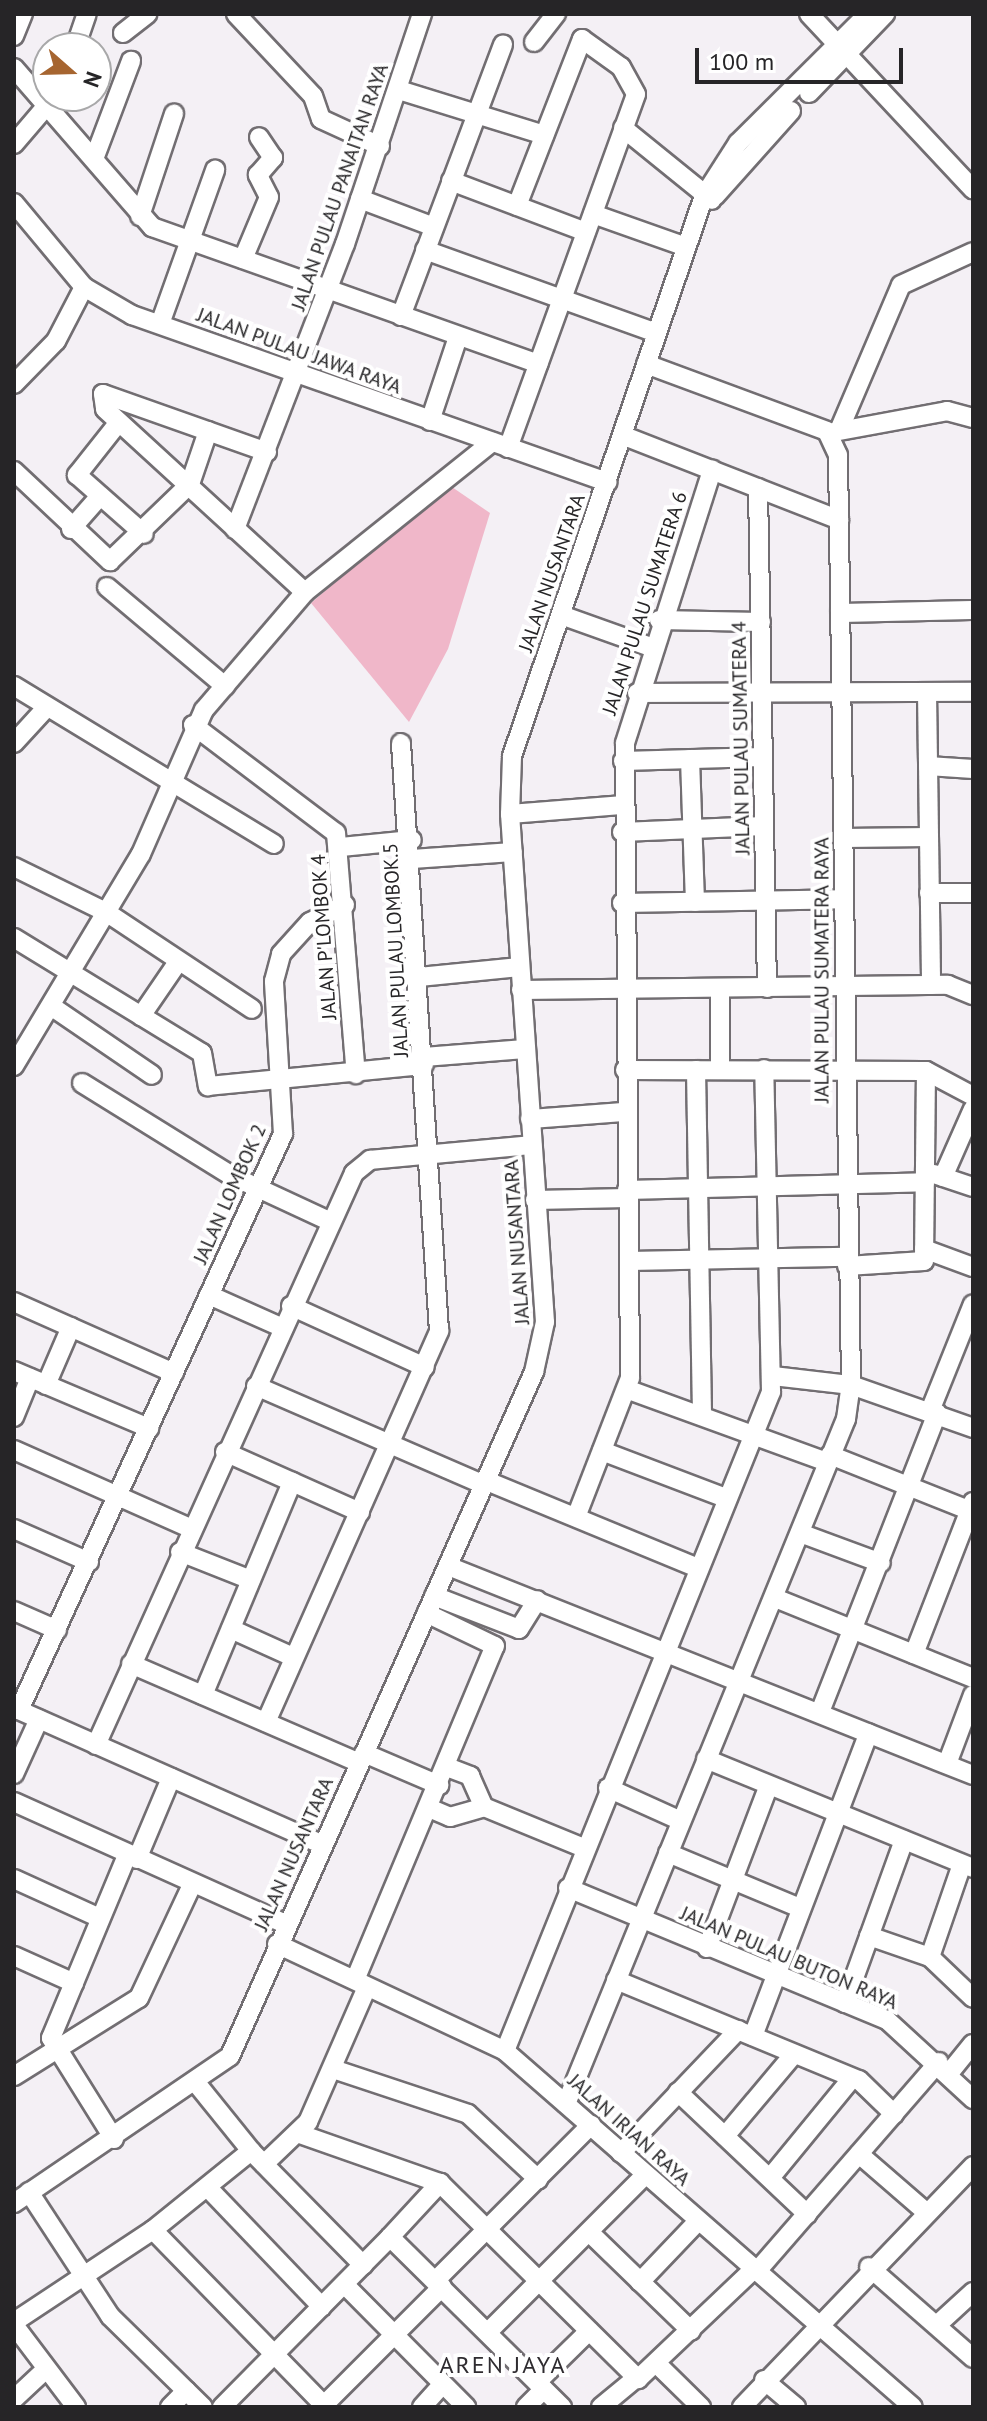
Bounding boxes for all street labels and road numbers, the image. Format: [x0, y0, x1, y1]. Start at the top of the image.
street label: JALAN PULAU PANAITAN RAYA [286, 60, 394, 314]
street label: JALAN PULAU JAWA RAYA [193, 303, 405, 399]
street label: JALAN PULAU SUMATERA 6 [597, 488, 693, 718]
street label: JALAN NUSANTARA [514, 491, 590, 655]
street label: JALAN PULAU SUMATERA 4 [727, 621, 755, 855]
street label: JALAN PULAU SUMATERA RAYA [810, 837, 834, 1103]
street label: JALAN PULAU LOMBOK.5 [378, 842, 414, 1058]
street label: JALAN P'LOMBOK 4 [306, 853, 342, 1021]
street label: JALAN LOMBOK 2 [188, 1120, 272, 1268]
street label: JALAN NUSANTARA [499, 1159, 535, 1325]
street label: JALAN NUSANTARA [249, 1774, 339, 1934]
street label: JALAN PULAU BUTON RAYA [677, 1901, 901, 2015]
street label: JALAN IRIAN RAYA [563, 2069, 695, 2191]

